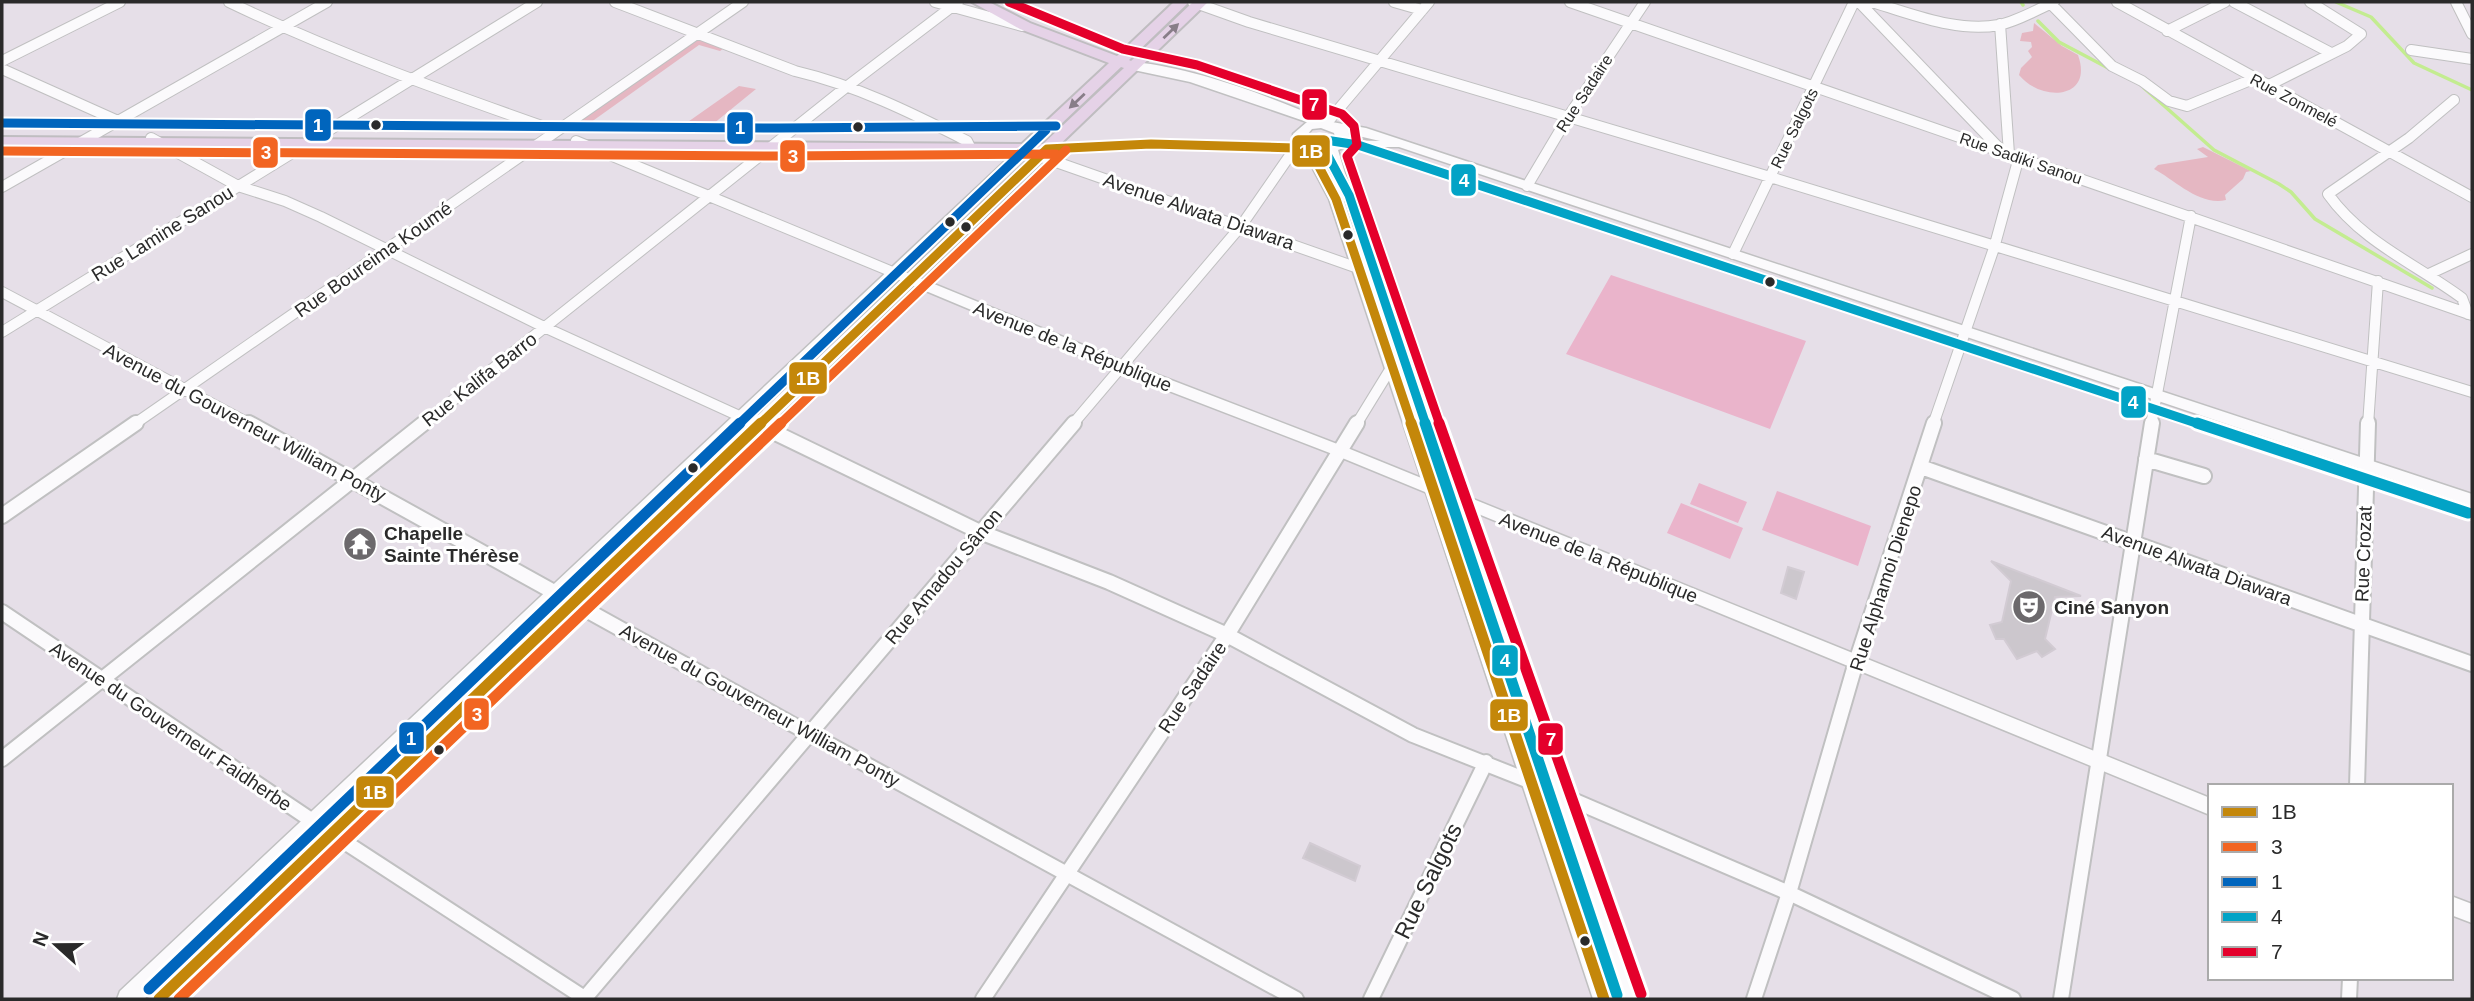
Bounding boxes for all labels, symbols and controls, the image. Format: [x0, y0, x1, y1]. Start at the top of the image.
one-way arrow [1162, 23, 1179, 39]
street label: Rue Sadaire [1553, 51, 1616, 135]
street label: Rue Zonmelé [2247, 70, 2340, 131]
street label: Rue Salgots [1768, 85, 1821, 171]
line badge: 7 [1301, 88, 1328, 121]
one-way arrow [1069, 92, 1086, 108]
text: 7 [1309, 94, 1319, 115]
line badge: 1 [304, 108, 332, 142]
line badge: 1 [726, 111, 754, 145]
text: 1 [313, 115, 324, 136]
text: 1 [735, 117, 746, 138]
unlabelled marker [369, 118, 383, 132]
unlabelled marker [851, 120, 865, 134]
street label: Rue Sadiki Sanou [1958, 130, 2084, 187]
line badge: 1B [1291, 134, 1331, 168]
line badge: 3 [252, 136, 279, 169]
line badge: 3 [779, 139, 806, 173]
text: 1B [1299, 141, 1323, 162]
text: 3 [261, 142, 271, 163]
text: 3 [788, 146, 798, 167]
line badge: 4 [1450, 163, 1477, 197]
street label: Avenue Alwata Diawara [1101, 169, 1297, 254]
text: 4 [1459, 170, 1470, 191]
street label: Rue Lamine Sanou [88, 181, 237, 285]
street label: Rue Boureima Koumé [291, 197, 456, 322]
unlabelled marker [943, 215, 957, 229]
unlabelled marker [959, 220, 973, 234]
unlabelled marker [1341, 228, 1355, 242]
unlabelled marker [1763, 275, 1777, 289]
street label: Avenue de la République [971, 297, 1175, 396]
street label: Rue Kalifa Barro [418, 328, 541, 431]
street label: Avenue du Gouverneur William Ponty [100, 339, 390, 506]
line badge: 1B [788, 361, 828, 395]
text: 1B [796, 368, 820, 389]
line badge: 4 [2120, 385, 2147, 419]
text: 4 [2128, 392, 2139, 413]
unlabelled marker [686, 461, 700, 475]
street label: Rue Alphamoi Dienepo [1845, 482, 1925, 674]
street label: Rue Amadou Sânon [881, 504, 1006, 648]
street label: Rue Crozat [2351, 505, 2376, 602]
street label: Avenue de la République [1497, 508, 1701, 607]
street label: Avenue Alwata Diawara [2099, 521, 2295, 610]
place label: Chapelle Sainte Thérèse [384, 523, 519, 566]
temple icon: Chapelle Sainte Thérèse [341, 525, 379, 563]
theatre icon: Ciné Sanyon [2010, 588, 2048, 626]
place label: Ciné Sanyon [2054, 597, 2169, 618]
street label: Avenue du Gouverneur William Ponty [616, 620, 904, 792]
street label: Avenue du Gouverneur Faidherbe [46, 637, 296, 815]
street label: Rue Sadaire [1154, 638, 1231, 737]
line badge: 4 [1491, 644, 1519, 677]
text: 4 [1500, 650, 1511, 671]
line badge: 3 [463, 697, 490, 731]
line badge: 1B [1489, 698, 1529, 732]
text: 3 [472, 704, 482, 725]
text: 1B [1497, 705, 1521, 726]
line badge: 1 [398, 721, 425, 755]
line badge: 7 [1537, 722, 1564, 756]
text: 1 [406, 728, 417, 749]
text: 7 [1546, 729, 1556, 750]
unlabelled marker [432, 743, 446, 757]
line badge: 1B [355, 775, 395, 809]
text: 1B [363, 782, 387, 803]
legend [2208, 784, 2453, 980]
text: 1B [2271, 800, 2297, 823]
street label: Rue Salgots [1389, 819, 1467, 943]
text: 3 [2271, 835, 2283, 858]
text: 1 [2271, 870, 2283, 893]
text: 4 [2271, 905, 2283, 928]
north arrow [21, 910, 91, 980]
text: N [28, 929, 53, 949]
unlabelled marker [1578, 934, 1592, 948]
text: 7 [2271, 940, 2283, 963]

